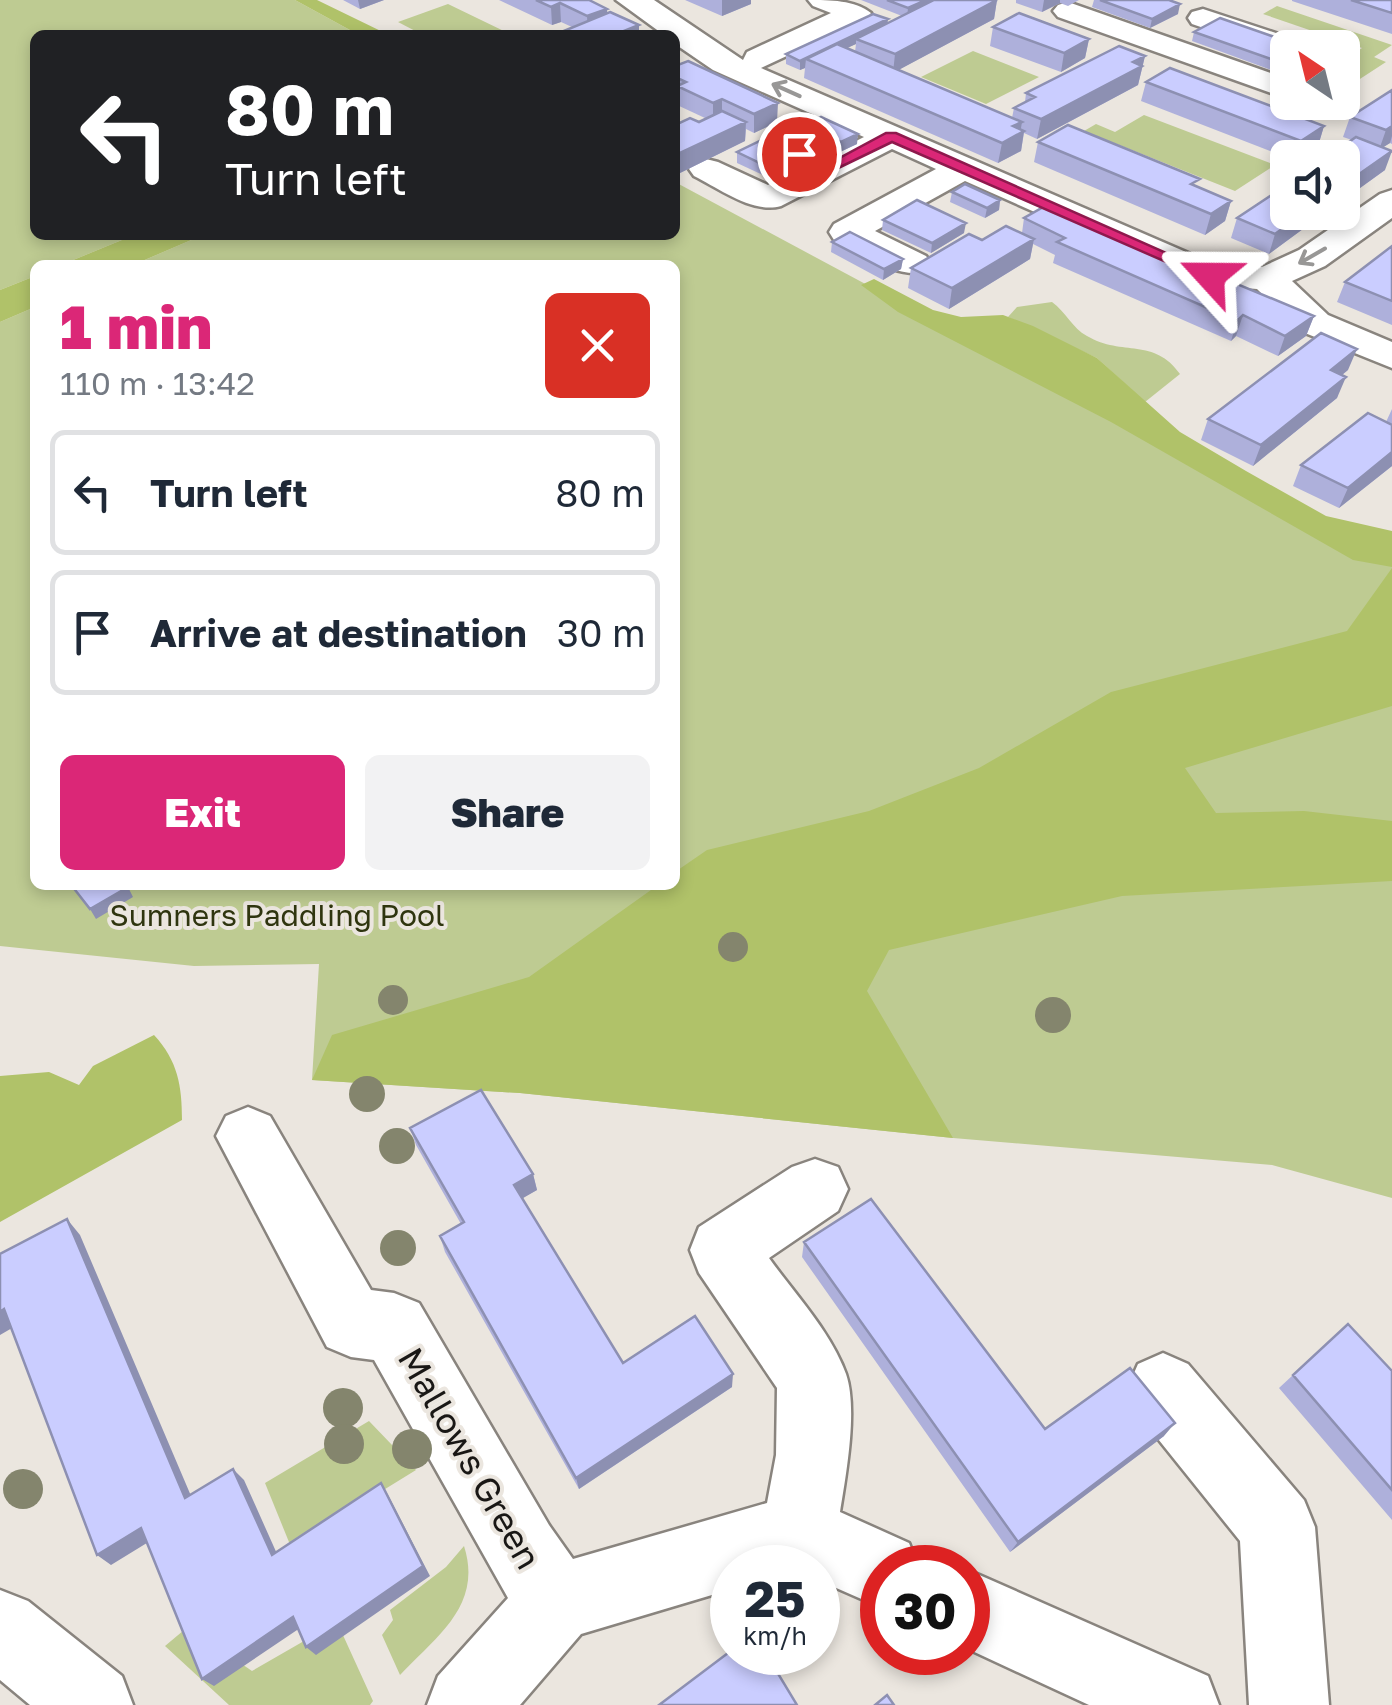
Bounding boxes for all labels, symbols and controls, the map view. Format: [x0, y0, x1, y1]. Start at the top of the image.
north arrow [1270, 30, 1360, 120]
map controls [1270, 30, 1360, 230]
text: 80 m [225, 66, 394, 150]
icon: left [60, 70, 190, 200]
one-way arrow [771, 80, 802, 98]
pin [757, 112, 842, 197]
icon: arrive [772, 127, 827, 182]
button: sound [1270, 140, 1360, 230]
text: Turn left [225, 151, 407, 205]
position arrow [1158, 224, 1262, 328]
one-way arrow [1298, 247, 1327, 267]
text: 1 min [60, 290, 212, 362]
button: close [545, 293, 650, 398]
text: 110 m · 13:42 [60, 364, 255, 402]
icon: left [65, 465, 120, 520]
text: Turn left [150, 470, 308, 515]
text: 80 m [555, 470, 645, 515]
icon: arrive [65, 605, 120, 660]
text: Arrive at destination [150, 610, 527, 655]
text: 30 m [557, 610, 646, 655]
button: Exit [60, 755, 345, 870]
button: Share [365, 755, 650, 870]
park label: Sumners Paddling Pool [109, 897, 445, 933]
street label: Mallows Green [390, 1340, 550, 1576]
speed limit sign: 30 [860, 1545, 990, 1675]
text: 25 [744, 1568, 805, 1628]
text: km/h [743, 1620, 807, 1651]

